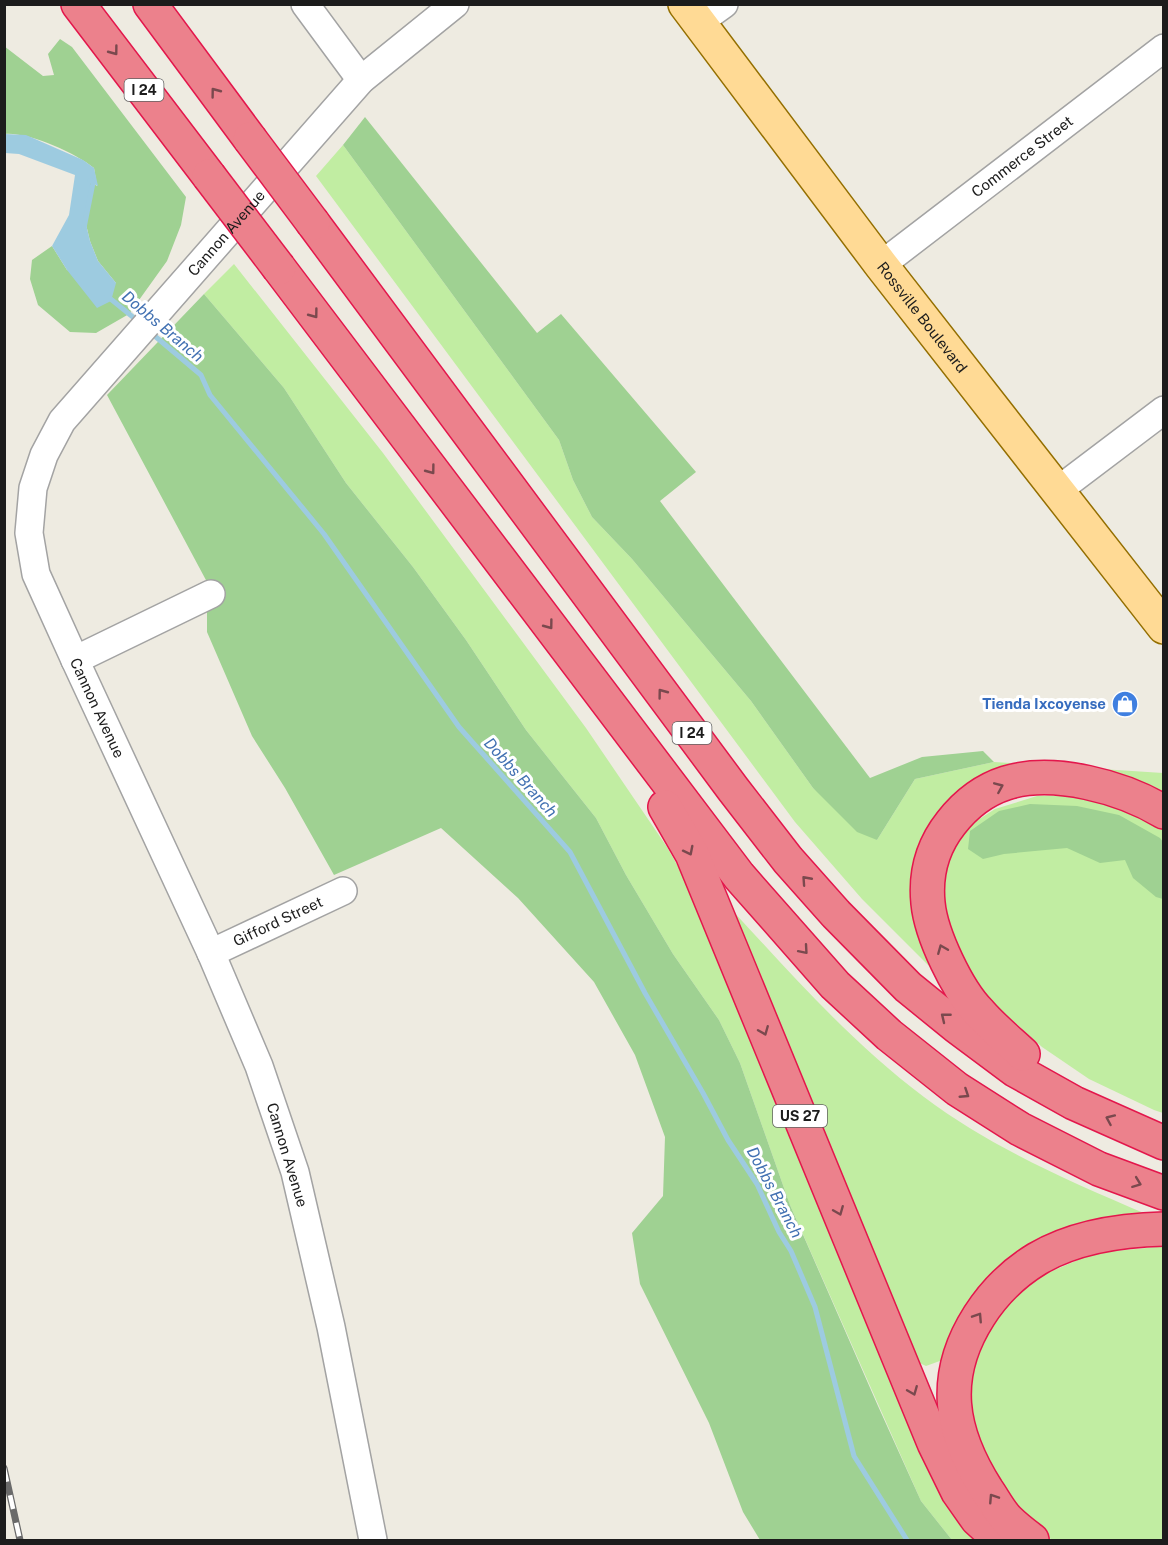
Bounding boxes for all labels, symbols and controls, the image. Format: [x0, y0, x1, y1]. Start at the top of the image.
one-way arrow [106, 44, 117, 55]
road number: I 24 [124, 79, 164, 101]
one-way arrow [211, 88, 222, 99]
street label: Commerce Street [968, 112, 1076, 200]
street label: Cannon Avenue [184, 187, 268, 279]
street label: Rossville Boulevard [874, 258, 971, 376]
water label: Dobbs Branch [118, 287, 207, 366]
one-way arrow [306, 308, 317, 319]
one-way arrow [424, 463, 435, 474]
one-way arrow [542, 619, 553, 630]
street label: Cannon Avenue [67, 655, 128, 760]
one-way arrow [658, 688, 669, 699]
shop icon: Tienda Ixcoyense [1110, 689, 1140, 719]
place label: Tienda Ixcoyense [982, 695, 1106, 712]
road number: I 24 [672, 722, 712, 744]
water label: Dobbs Branch [480, 734, 561, 821]
one-way arrow [992, 782, 1003, 794]
one-way arrow [682, 844, 693, 855]
one-way arrow [802, 877, 813, 887]
street label: Gifford Street [230, 893, 325, 949]
one-way arrow [797, 943, 808, 954]
one-way arrow [937, 944, 949, 955]
one-way arrow [940, 1014, 951, 1025]
one-way arrow [757, 1024, 769, 1035]
one-way arrow [958, 1086, 969, 1097]
street label: Cannon Avenue [264, 1101, 311, 1209]
road number: US 27 [773, 1105, 827, 1127]
one-way arrow [1105, 1114, 1116, 1126]
water label: Dobbs Branch [743, 1143, 807, 1241]
one-way arrow [1131, 1176, 1142, 1189]
one-way arrow [832, 1205, 844, 1216]
one-way arrow [971, 1313, 983, 1323]
one-way arrow [906, 1385, 918, 1396]
one-way arrow [989, 1494, 1000, 1505]

